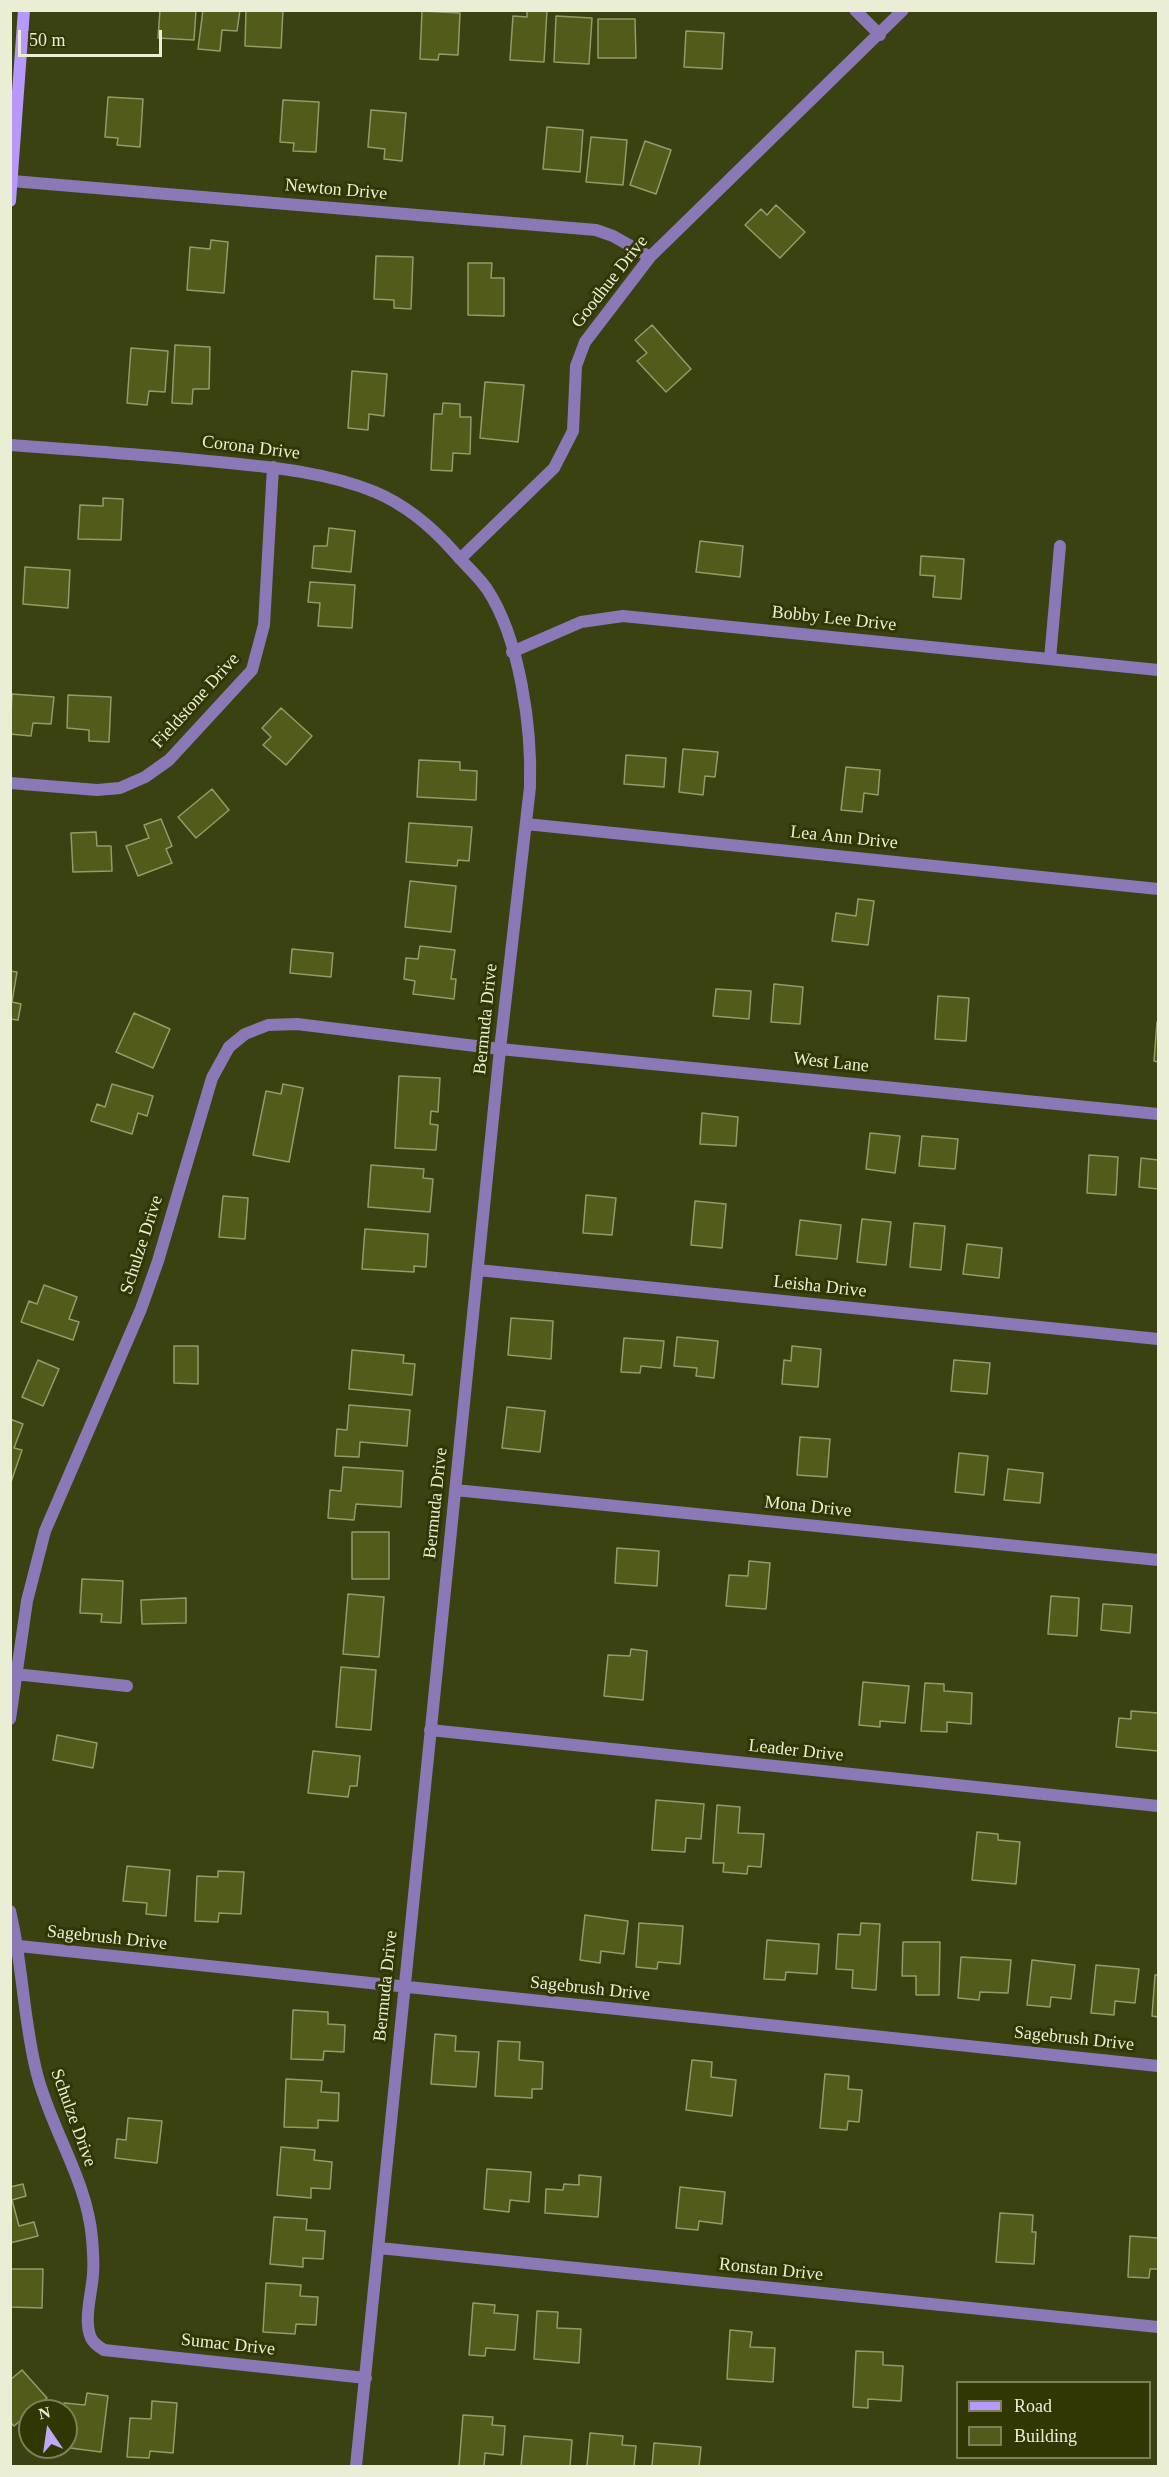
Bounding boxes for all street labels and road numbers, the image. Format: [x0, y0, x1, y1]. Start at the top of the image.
street label: Newton Drive [284, 175, 388, 205]
street label: Goodhue Drive [567, 231, 653, 333]
street label: Corona Drive [201, 431, 301, 465]
street label: Bobby Lee Drive [771, 602, 897, 636]
street label: Fieldstone Drive [148, 649, 244, 753]
street label: Lea Ann Drive [789, 822, 899, 854]
street label: Bermuda Drive [469, 962, 503, 1076]
street label: West Lane [792, 1048, 870, 1078]
street label: Schulze Drive [116, 1193, 168, 1297]
street label: Leisha Drive [772, 1271, 868, 1303]
street label: Bermuda Drive [419, 1446, 453, 1560]
street label: Mona Drive [763, 1492, 853, 1522]
street label: Leader Drive [747, 1735, 845, 1767]
street label: Sagebrush Drive [46, 1921, 168, 1955]
street label: Bermuda Drive [369, 1929, 403, 2043]
street label: Sagebrush Drive [529, 1972, 651, 2006]
street label: Sagebrush Drive [1013, 2022, 1135, 2056]
street label: Schulze Drive [45, 2066, 101, 2170]
street label: Ronstan Drive [718, 2254, 824, 2286]
street label: Sumac Drive [180, 2329, 276, 2361]

